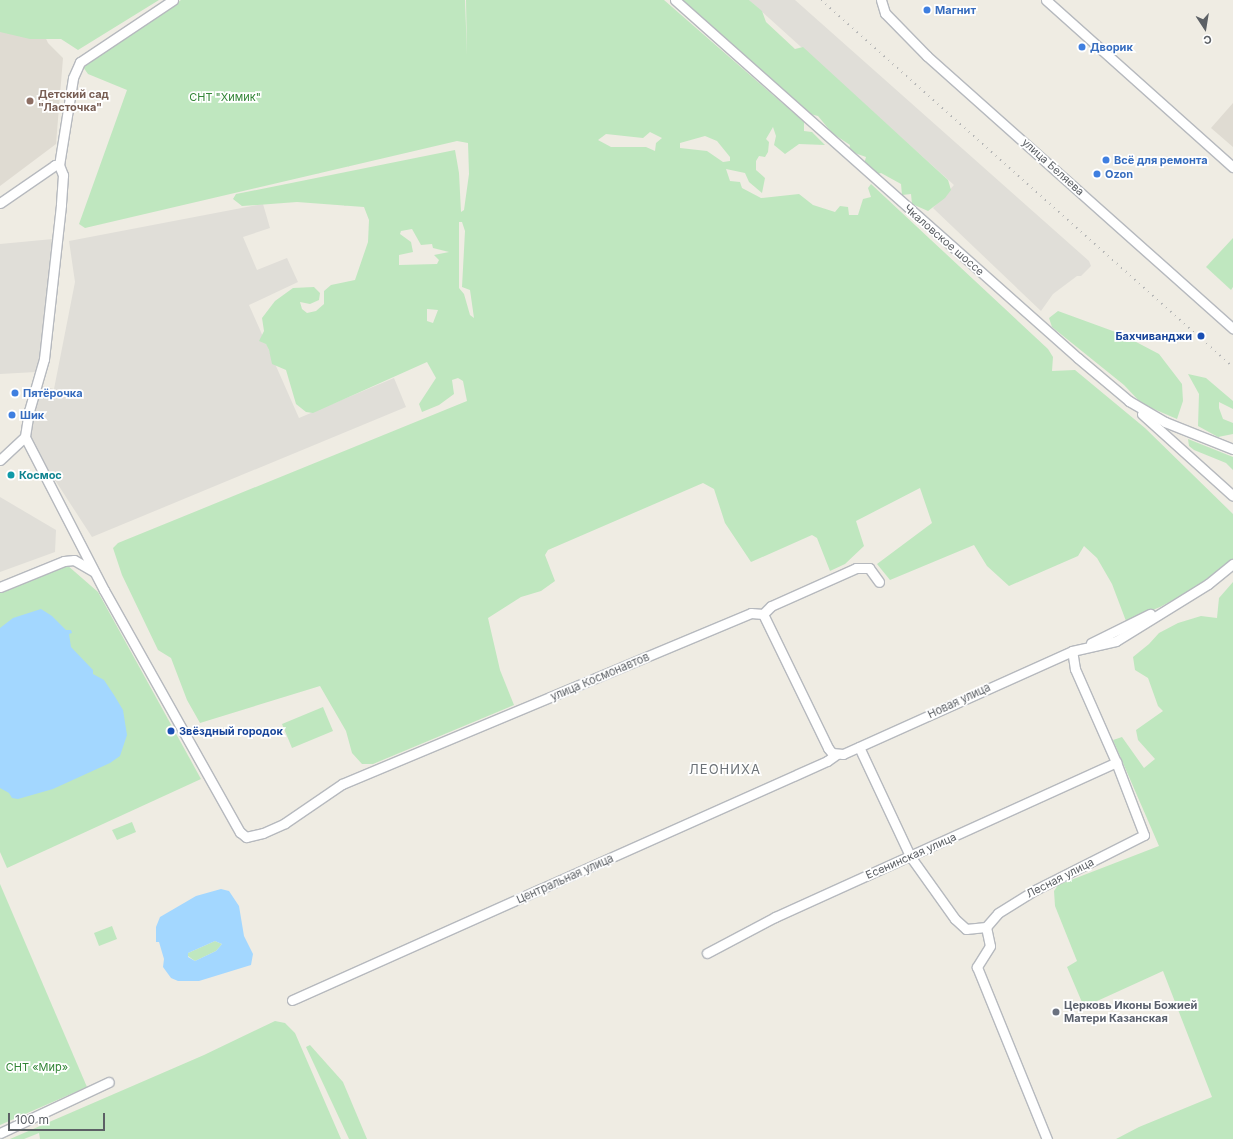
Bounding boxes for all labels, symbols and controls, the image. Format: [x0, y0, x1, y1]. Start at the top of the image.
place label: Магнит [935, 3, 976, 17]
marker: Магнит [922, 5, 932, 15]
north arrow [1185, 8, 1225, 48]
text: С [1202, 32, 1213, 47]
place label: Дворик [1090, 40, 1133, 54]
marker: Дворик [1077, 42, 1087, 52]
place label: Детский сад "Ласточка" [38, 88, 109, 114]
park label: СНТ "Химик" [189, 90, 261, 104]
marker: Детский сад "Ласточка" [25, 96, 35, 106]
street label: улица Беляева [1019, 136, 1087, 198]
place label: Всё для ремонта [1114, 153, 1208, 167]
marker: Всё для ремонта [1101, 155, 1111, 165]
place label: Ozon [1105, 167, 1133, 181]
marker: Ozon [1092, 169, 1102, 179]
street label: Чкаловское шоссе [901, 202, 987, 278]
place label: Бахчиванджи [1115, 329, 1192, 343]
marker: Бахчиванджи [1195, 330, 1207, 342]
place label: Пятёрочка [23, 386, 83, 400]
marker: Пятёрочка [10, 388, 20, 398]
place label: Шик [20, 408, 44, 422]
marker: Шик [7, 410, 17, 420]
place label: Космос [19, 468, 62, 482]
marker: Космос [6, 470, 16, 480]
street label: улица Космонавтов [549, 650, 651, 704]
street label: Новая улица [926, 681, 992, 721]
place label: Звёздный городок [179, 724, 283, 738]
marker: Звёздный городок [166, 726, 176, 736]
district label: ЛЕОНИХА [689, 761, 761, 777]
street label: Есенинская улица [864, 830, 958, 882]
street label: Центральная улица [514, 852, 616, 906]
street label: Лесная улица [1024, 855, 1096, 901]
place label: Церковь Иконы Божией Матери Казанская [1064, 999, 1197, 1025]
marker: Церковь Иконы Божией Матери Казанская [1051, 1007, 1061, 1017]
park label: СНТ «Мир» [6, 1060, 68, 1074]
scale bar [10, 1105, 107, 1131]
text: 100 m [15, 1112, 49, 1127]

